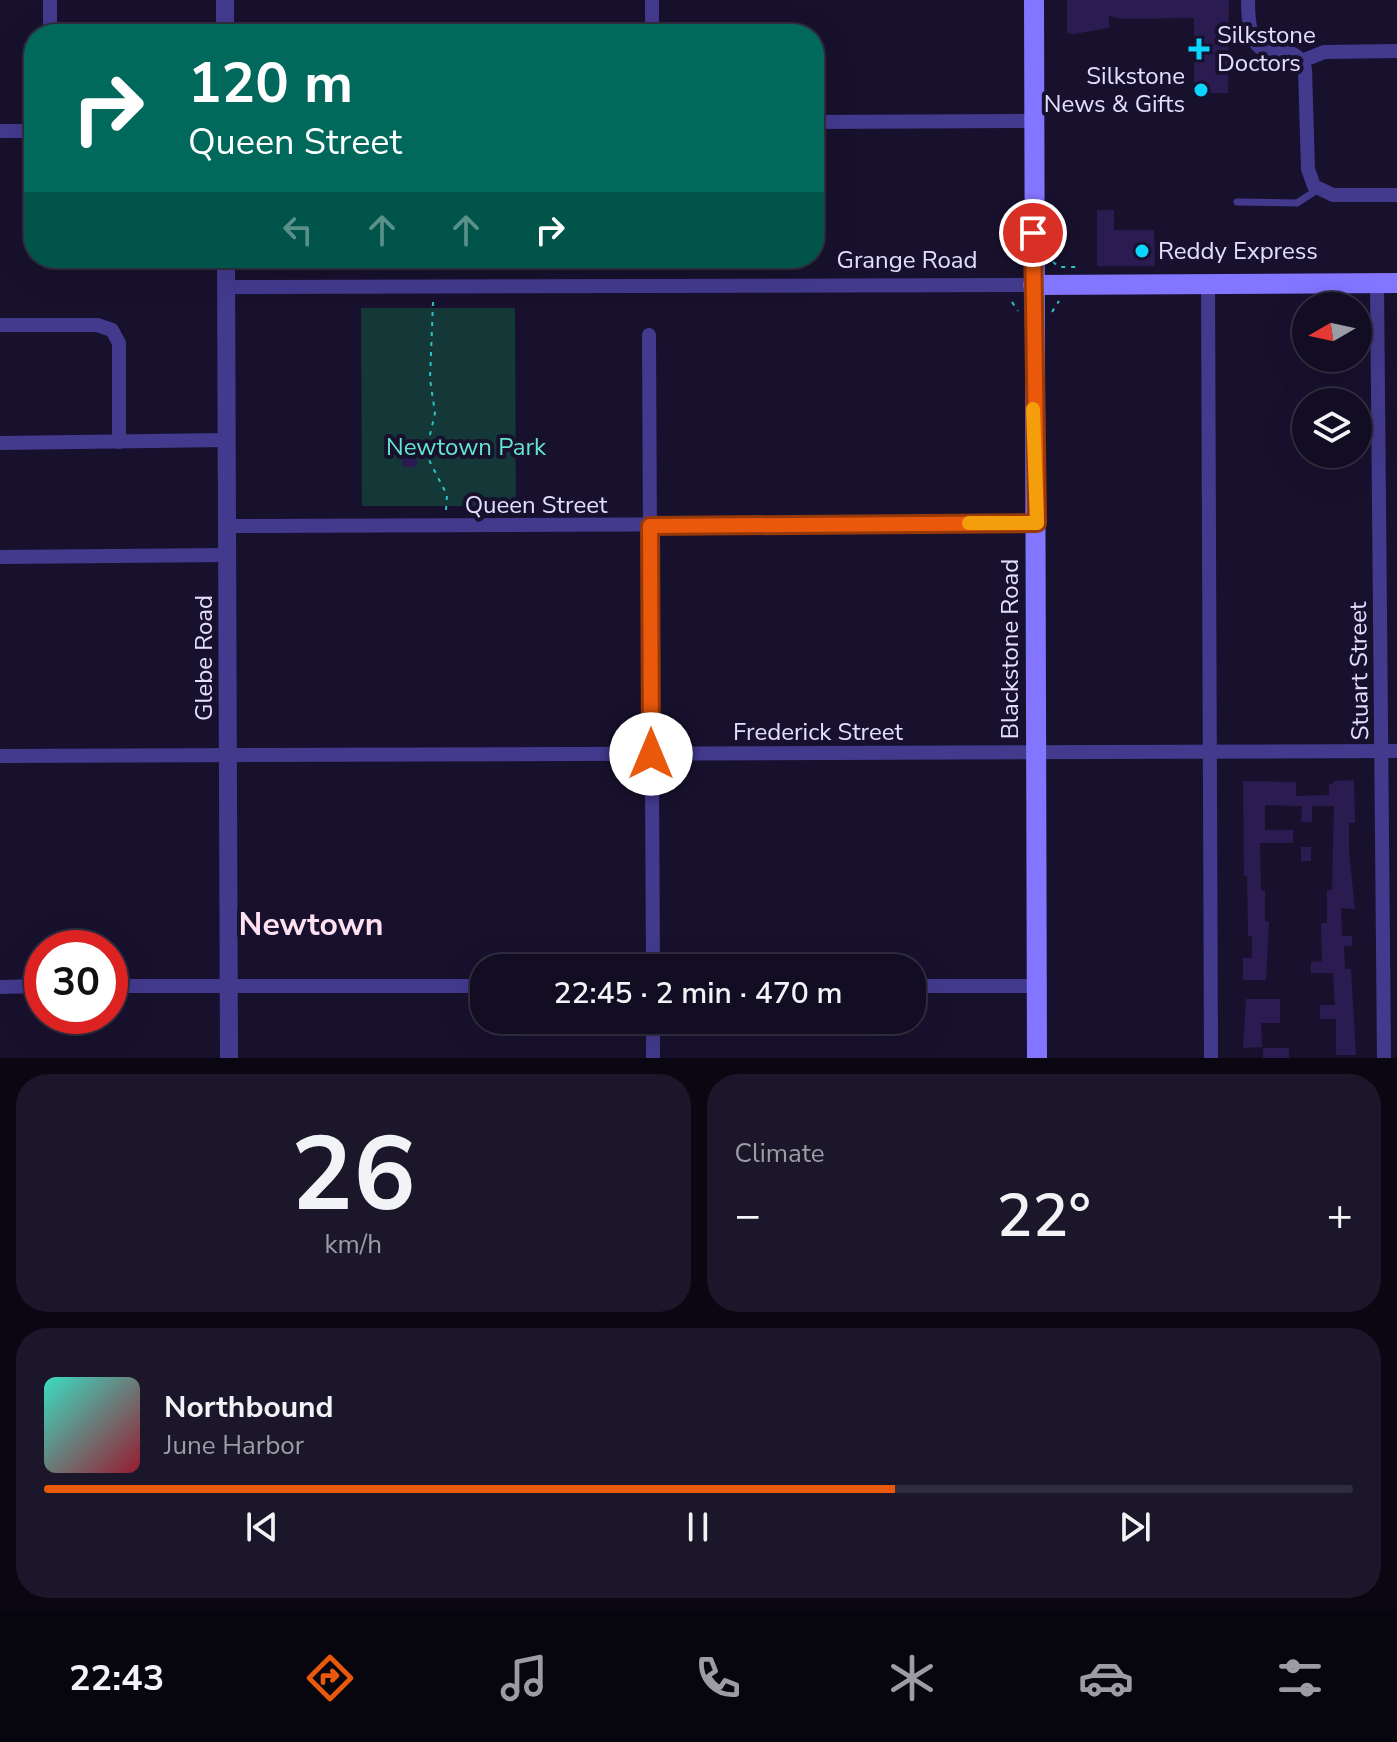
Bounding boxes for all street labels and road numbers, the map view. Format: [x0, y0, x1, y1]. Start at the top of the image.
street label: Grange Road [836, 244, 978, 276]
street label: Queen Street [465, 489, 608, 521]
street label: Blackstone Road [994, 559, 1026, 739]
street label: Glebe Road [188, 595, 220, 721]
street label: Stuart Street [1342, 601, 1376, 741]
street label: Frederick Street [733, 716, 903, 748]

